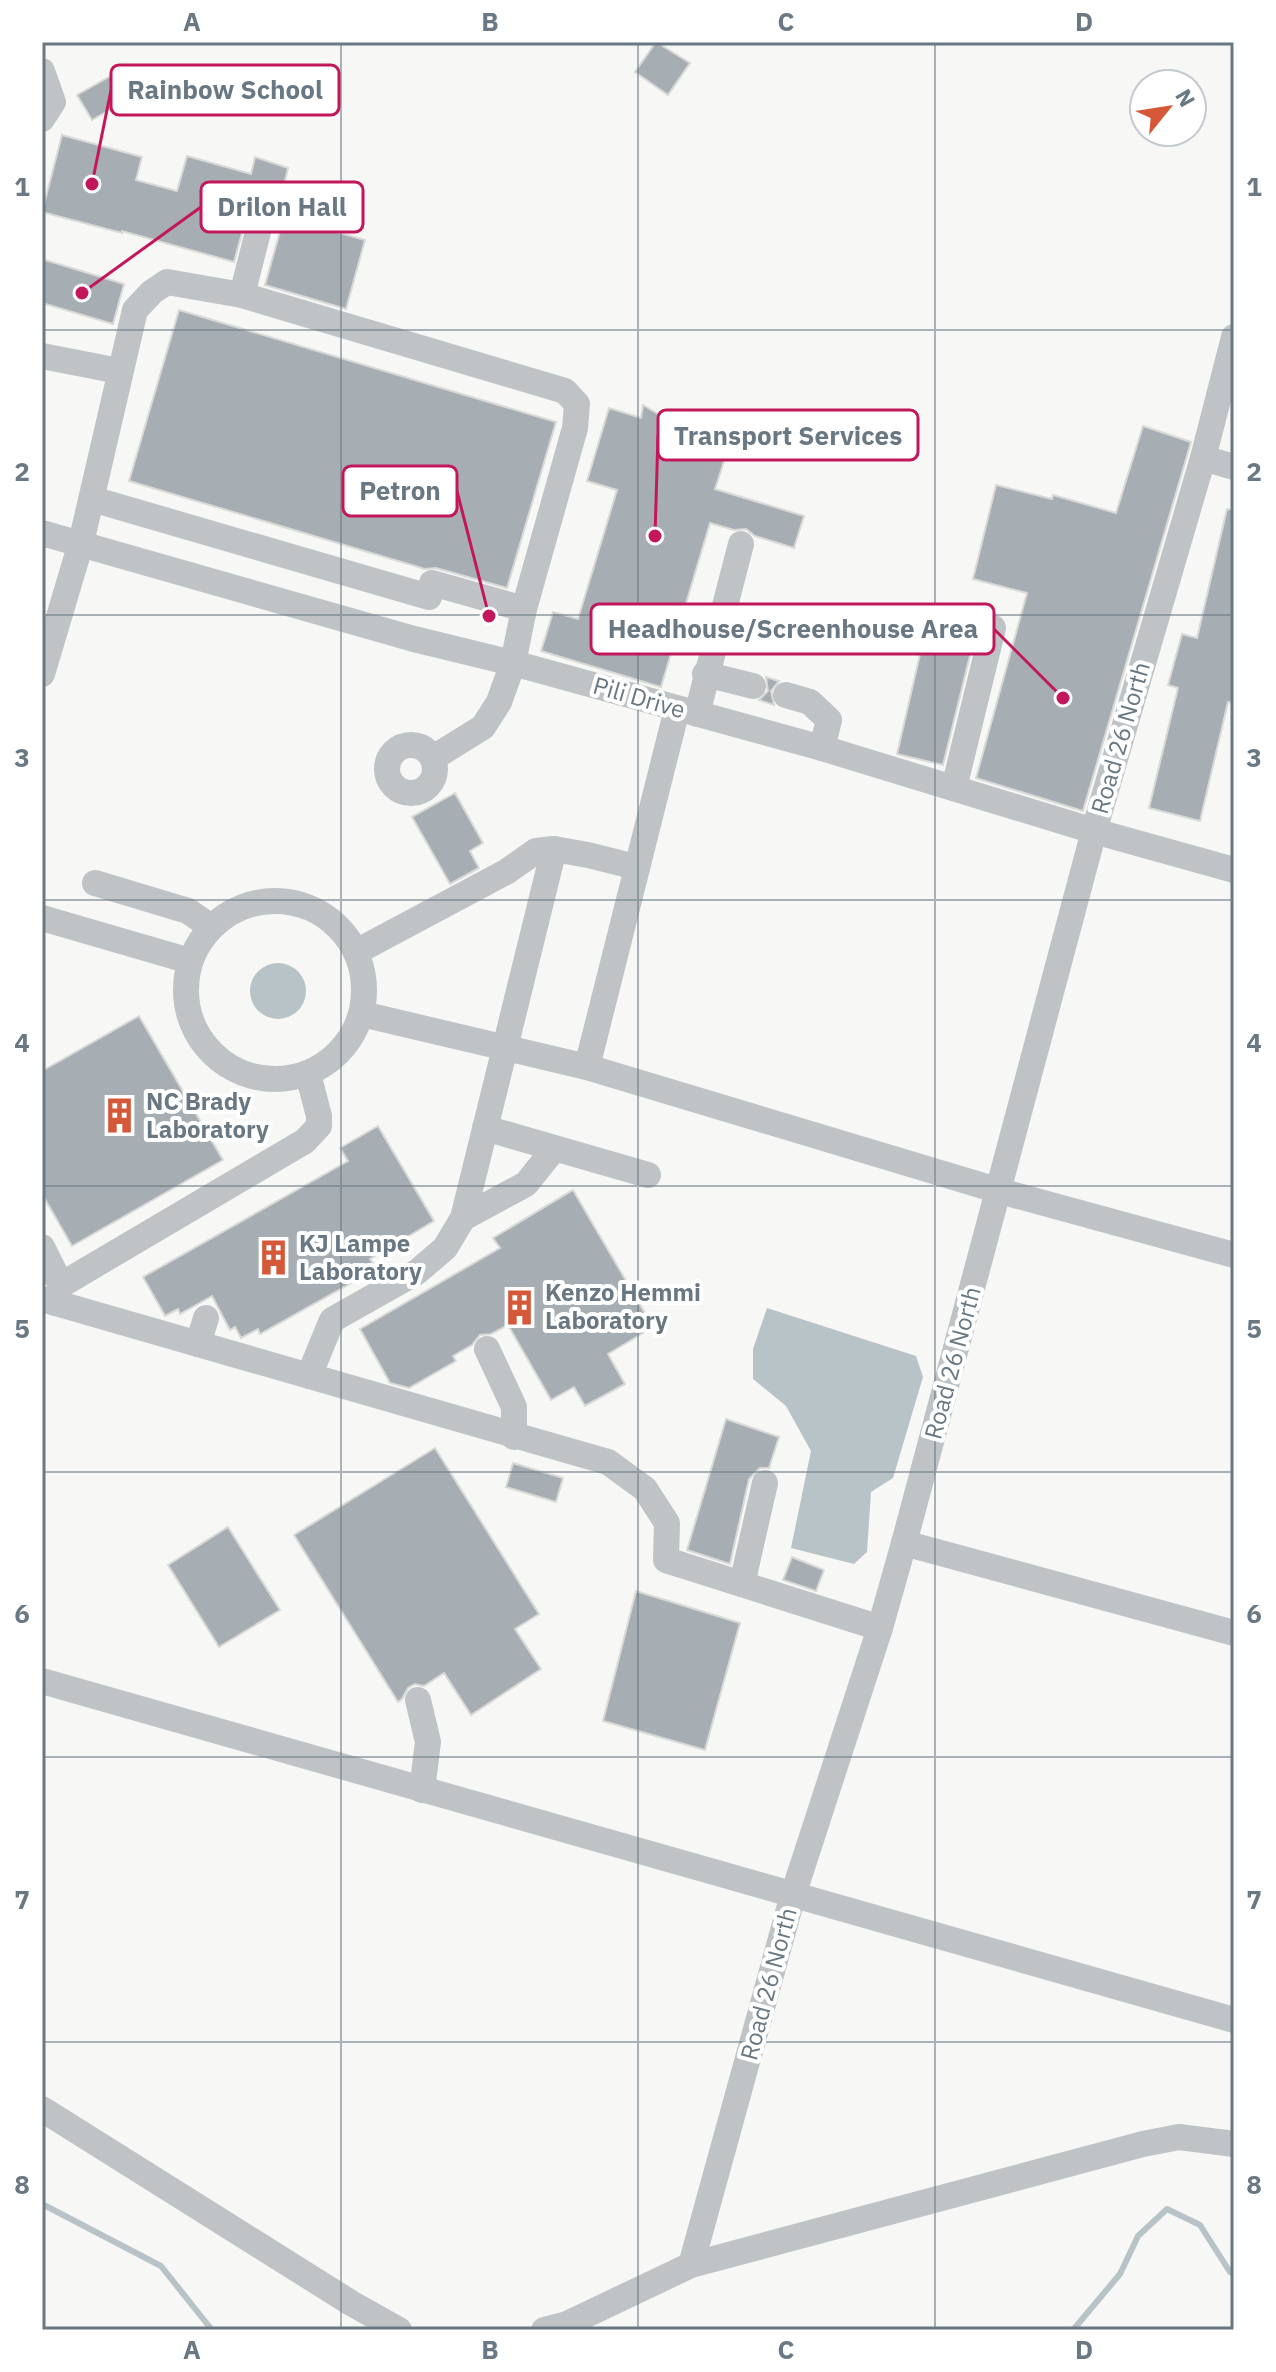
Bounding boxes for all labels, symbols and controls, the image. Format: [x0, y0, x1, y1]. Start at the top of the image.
text: A [183, 4, 201, 38]
text: B [481, 4, 499, 38]
text: C [778, 4, 795, 38]
text: D [1075, 4, 1093, 38]
callout: Rainbow School [111, 65, 339, 115]
north arrow [1128, 68, 1208, 148]
text: Rainbow School [127, 72, 323, 106]
text: N [1169, 84, 1202, 112]
text: 1 [14, 169, 30, 203]
text: 1 [1246, 169, 1262, 203]
callout: Drilon Hall [201, 182, 363, 232]
text: Drilon Hall [217, 189, 347, 223]
callout: Transport Services [658, 410, 918, 460]
text: Transport Services [674, 418, 902, 452]
text: 2 [14, 454, 30, 488]
text: 2 [1246, 454, 1262, 488]
callout: Petron [343, 466, 457, 516]
text: Petron [359, 473, 441, 507]
callout: Headhouse/Screenhouse Area [591, 604, 994, 654]
text: Headhouse/Screenhouse Area [608, 611, 979, 645]
street label: Road 26 North [1083, 658, 1157, 817]
street label: Pili Drive [589, 669, 689, 725]
text: 3 [14, 740, 30, 774]
text: 3 [1246, 740, 1262, 774]
text: 4 [14, 1025, 30, 1059]
text: 4 [1246, 1025, 1262, 1059]
place label: NC Brady Laboratory [146, 1085, 269, 1145]
building icon: NC Brady Laboratory [101, 1097, 139, 1135]
place label: KJ Lampe Laboratory [299, 1227, 422, 1287]
building icon: KJ Lampe Laboratory [254, 1239, 292, 1277]
place label: Kenzo Hemmi Laboratory [545, 1276, 701, 1336]
street label: Road 26 North [916, 1283, 988, 1443]
building icon: Kenzo Hemmi Laboratory [500, 1288, 538, 1326]
text: 5 [14, 1311, 30, 1345]
text: 5 [1246, 1311, 1262, 1345]
text: 6 [14, 1596, 30, 1630]
text: 6 [1246, 1596, 1262, 1630]
text: 7 [14, 1882, 30, 1916]
text: 7 [1246, 1882, 1262, 1916]
street label: Road 26 North [732, 1904, 804, 2064]
text: 8 [14, 2167, 30, 2201]
text: 8 [1246, 2167, 1262, 2201]
text: A [183, 2332, 201, 2366]
text: B [481, 2332, 499, 2366]
text: C [778, 2332, 795, 2366]
text: D [1075, 2332, 1093, 2366]

